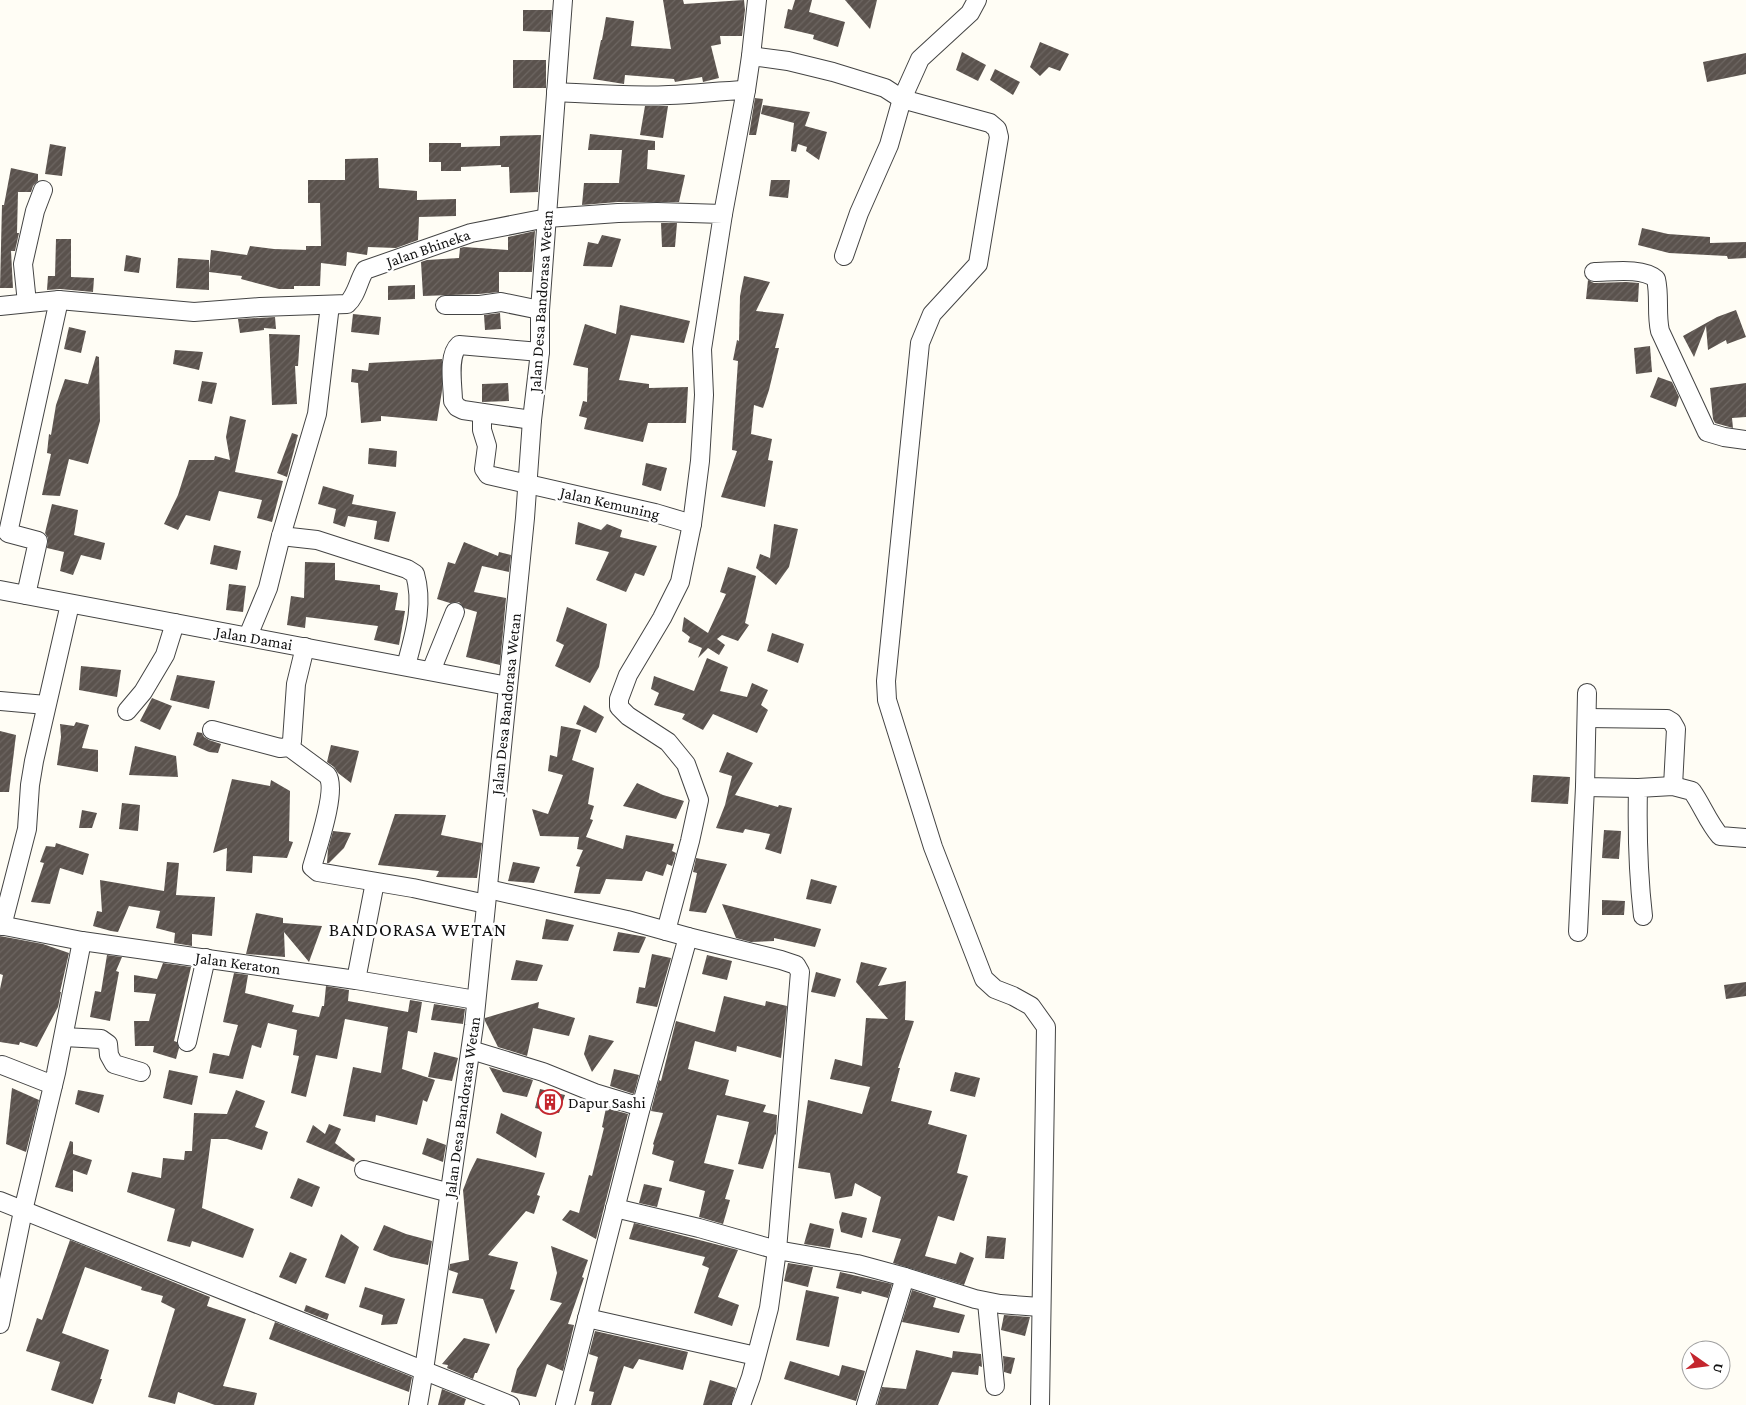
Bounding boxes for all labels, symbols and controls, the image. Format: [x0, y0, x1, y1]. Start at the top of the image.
street label: Jalan Desa Bandorasa Wetan [526, 209, 557, 395]
street label: Jalan Bhineka [382, 226, 473, 272]
street label: Jalan Kemuning [556, 483, 662, 524]
street label: Jalan Desa Bandorasa Wetan [488, 612, 525, 798]
street label: Jalan Damai [212, 623, 294, 654]
district label: BANDORASA WETAN [329, 919, 507, 940]
street label: Jalan Keraton [192, 948, 282, 978]
street label: Jalan Desa Bandorasa Wetan [441, 1015, 484, 1201]
building icon: Dapur Sashi [537, 1089, 563, 1115]
place label: Dapur Sashi [568, 1094, 646, 1112]
north arrow [1681, 1340, 1731, 1390]
text: U [1710, 1362, 1728, 1375]

